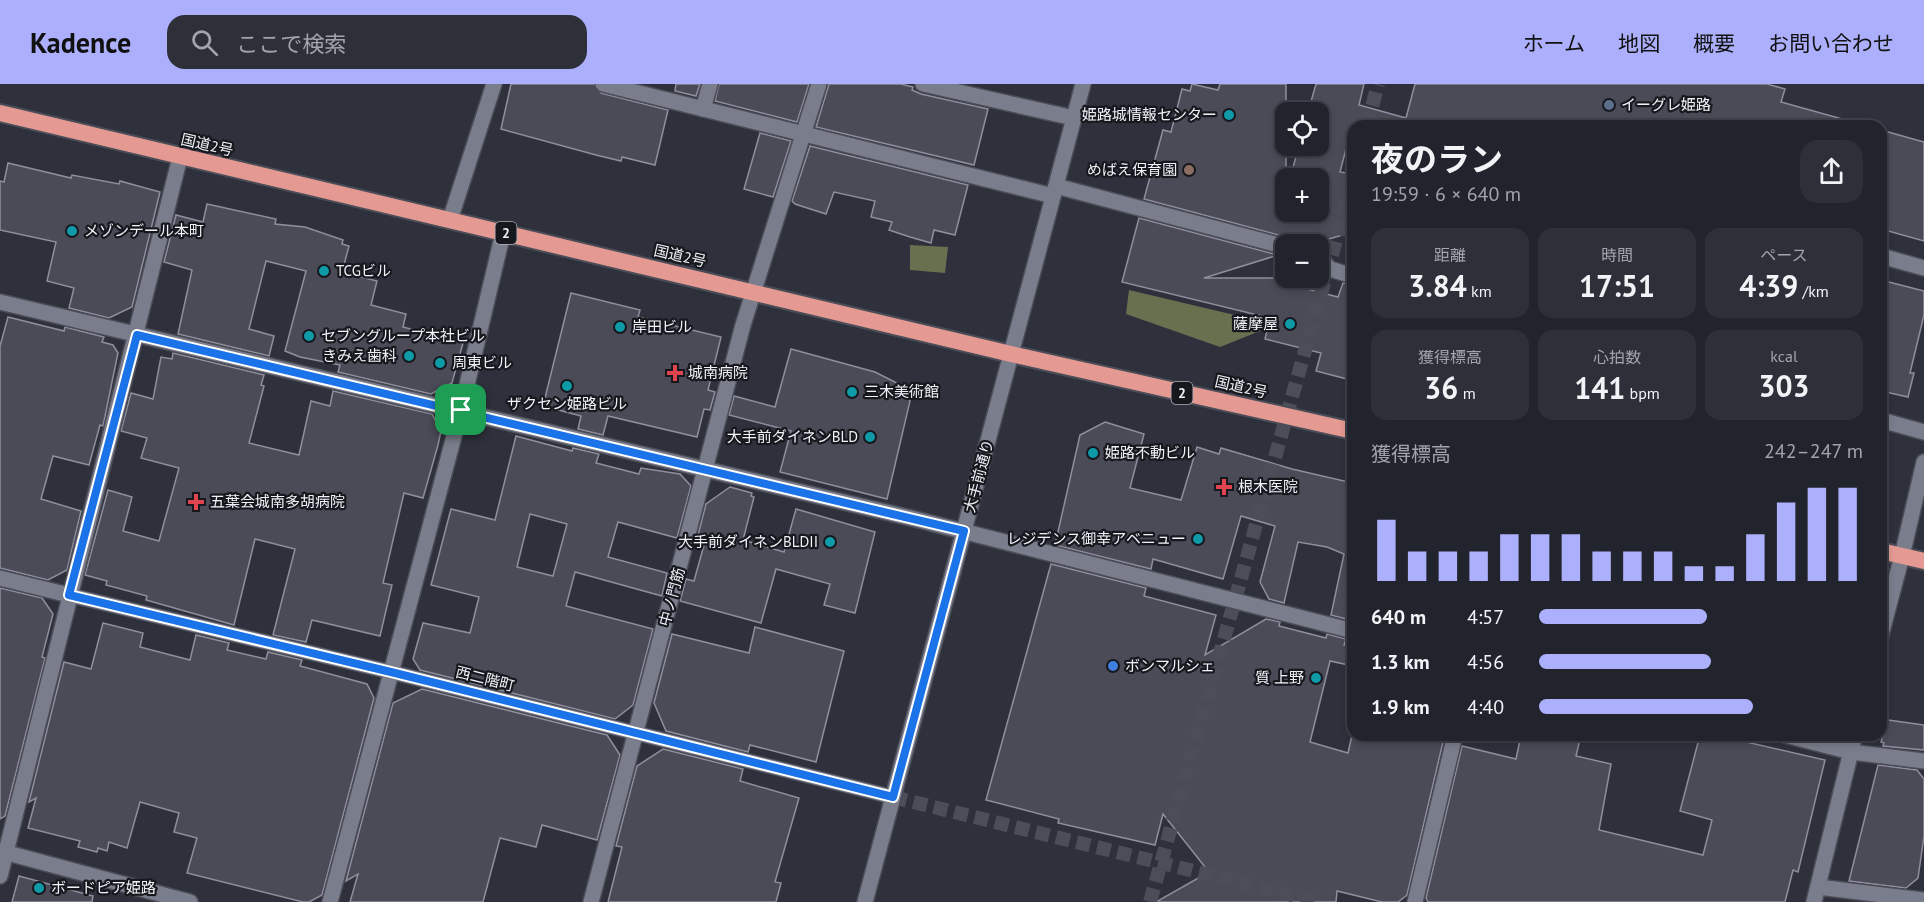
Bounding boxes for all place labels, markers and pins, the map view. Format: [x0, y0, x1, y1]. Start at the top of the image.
place label: イーグレ姫路 [1621, 95, 1711, 114]
marker: イーグレ姫路 [1602, 98, 1616, 112]
place label: 姫路城情報センター [1082, 105, 1217, 124]
marker: 姫路城情報センター [1222, 108, 1236, 122]
place label: めばえ保育園 [1087, 160, 1177, 179]
marker: めばえ保育園 [1182, 163, 1196, 177]
place label: メゾンデール本町 [84, 221, 204, 240]
marker: メゾンデール本町 [65, 224, 79, 238]
place label: TCGビル [336, 261, 391, 280]
marker: TCGビル [317, 264, 331, 278]
place label: 薩摩屋 [1233, 314, 1278, 333]
place label: 岸田ビル [632, 317, 692, 336]
marker: 薩摩屋 [1283, 317, 1297, 331]
marker: 岸田ビル [613, 320, 627, 334]
place label: セブングループ本社ビル [321, 326, 485, 345]
marker: セブングループ本社ビル [302, 329, 316, 343]
place label: きみえ歯科 [322, 346, 397, 365]
marker: きみえ歯科 [402, 349, 416, 363]
place label: 周東ビル [452, 353, 512, 372]
marker: 周東ビル [433, 356, 447, 370]
place label: 城南病院 [688, 363, 748, 382]
marker: 城南病院 [666, 364, 684, 382]
marker: ザクセン姫路ビル [560, 379, 574, 393]
place label: 三木美術館 [864, 382, 939, 401]
pin [435, 384, 486, 435]
marker: 三木美術館 [845, 385, 859, 399]
place label: ザクセン姫路ビル [507, 394, 627, 413]
place label: 大手前ダイネンBLD [727, 427, 858, 446]
marker: 大手前ダイネンBLD [863, 430, 877, 444]
place label: 姫路不動ビル [1105, 443, 1195, 462]
marker: 姫路不動ビル [1086, 446, 1100, 460]
place label: 根木医院 [1238, 477, 1298, 496]
marker: 根木医院 [1215, 478, 1233, 496]
place label: 五葉会城南多胡病院 [210, 492, 345, 511]
marker: 五葉会城南多胡病院 [187, 493, 205, 511]
place label: レジデンス御幸アベニュー [1007, 529, 1186, 548]
place label: 大手前ダイネンBLDII [678, 532, 818, 551]
marker: レジデンス御幸アベニュー [1191, 532, 1205, 546]
marker: 大手前ダイネンBLDII [823, 535, 837, 549]
place label: ボンマルシェ [1125, 656, 1215, 675]
marker: ボンマルシェ [1106, 659, 1120, 673]
place label: 質 上野 [1255, 668, 1304, 687]
marker: 質 上野 [1309, 671, 1323, 685]
place label: ボードピア姫路 [51, 878, 156, 897]
marker: ボードピア姫路 [32, 881, 46, 895]

